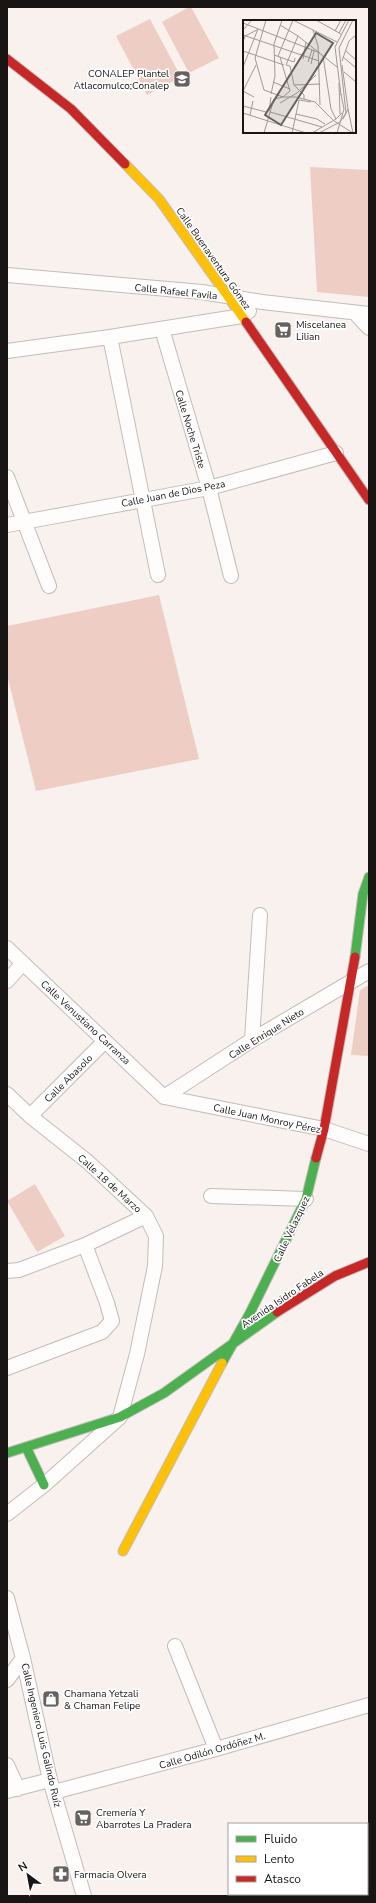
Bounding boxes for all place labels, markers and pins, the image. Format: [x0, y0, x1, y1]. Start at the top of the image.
place label: CONALEP Plantel Atlacomulco;Conalep [74, 67, 169, 93]
school or university icon: CONALEP Plantel Atlacomulco;Conalep [172, 69, 192, 89]
place label: Miscelanea Lilian [296, 318, 346, 344]
supermarket icon: Miscelanea Lilian [273, 320, 293, 340]
place label: Chamana Yetzali & Chaman Felipe [64, 1687, 140, 1713]
shop icon: Chamana Yetzali & Chaman Felipe [41, 1689, 61, 1709]
place label: Cremería Y Abarrotes La Pradera [96, 1806, 192, 1832]
supermarket icon: Cremería Y Abarrotes La Pradera [73, 1808, 93, 1828]
pharmacy icon: Farmacia Olvera [51, 1864, 71, 1884]
place label: Farmacia Olvera [74, 1868, 147, 1882]

